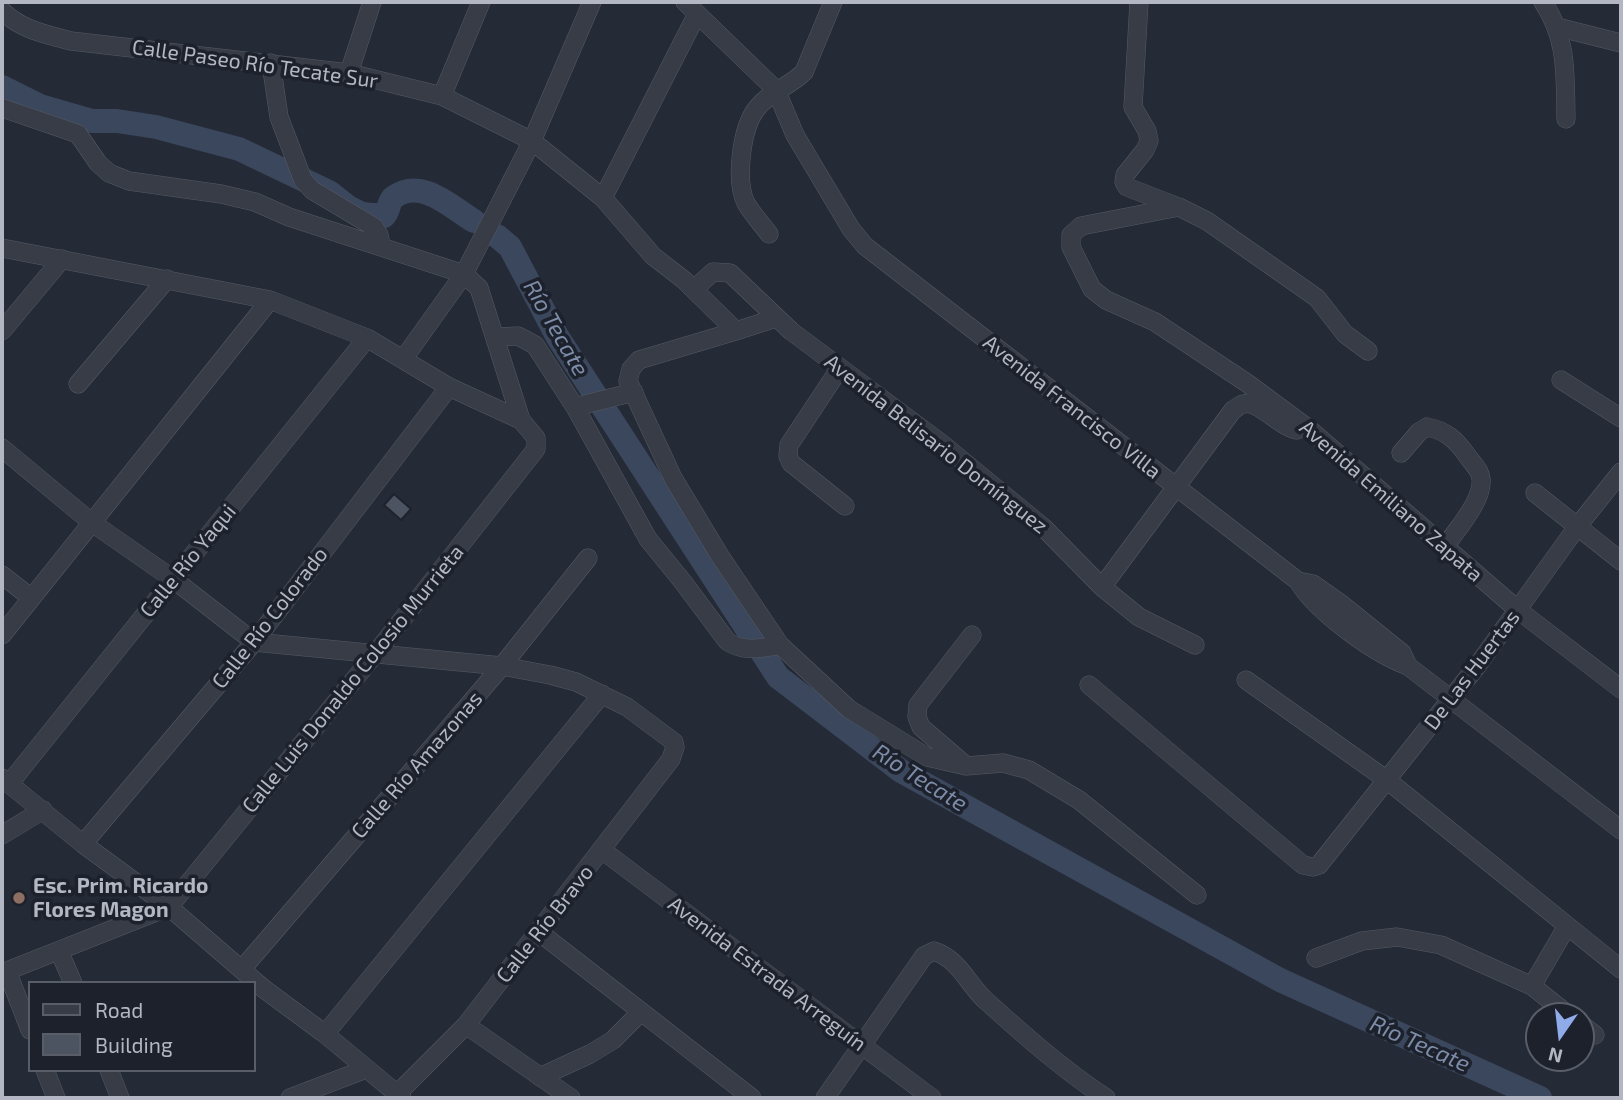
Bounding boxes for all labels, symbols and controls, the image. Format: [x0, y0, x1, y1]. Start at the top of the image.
street label: Calle Paseo Río Tecate Sur [130, 34, 380, 94]
water label: Río Tecate [517, 275, 595, 381]
street label: Avenida Francisco Villa [978, 330, 1166, 484]
street label: Avenida Belisario Domínguez [819, 349, 1053, 539]
street label: Avenida Emiliano Zapata [1294, 415, 1488, 587]
street label: Calle Río Yaqui [135, 499, 241, 623]
street label: Calle Luis Donaldo Colosio Murrieta [237, 540, 469, 818]
street label: Calle Río Colorado [207, 542, 333, 694]
street label: De Las Huertas [1419, 605, 1525, 735]
street label: Calle Río Amazonas [346, 686, 488, 844]
water label: Río Tecate [868, 738, 972, 818]
street label: Calle Río Bravo [491, 860, 599, 988]
place label: Esc. Prim. Ricardo Flores Magon [33, 873, 208, 923]
marker: Esc. Prim. Ricardo Flores Magon [11, 890, 27, 906]
street label: Avenida Estrada Arreguín [663, 891, 871, 1057]
legend [28, 981, 256, 1072]
text: Road [95, 997, 143, 1022]
north arrow [1525, 1002, 1595, 1072]
water label: Río Tecate [1366, 1010, 1474, 1078]
text: Building [95, 1032, 173, 1057]
text: N [1546, 1043, 1565, 1069]

